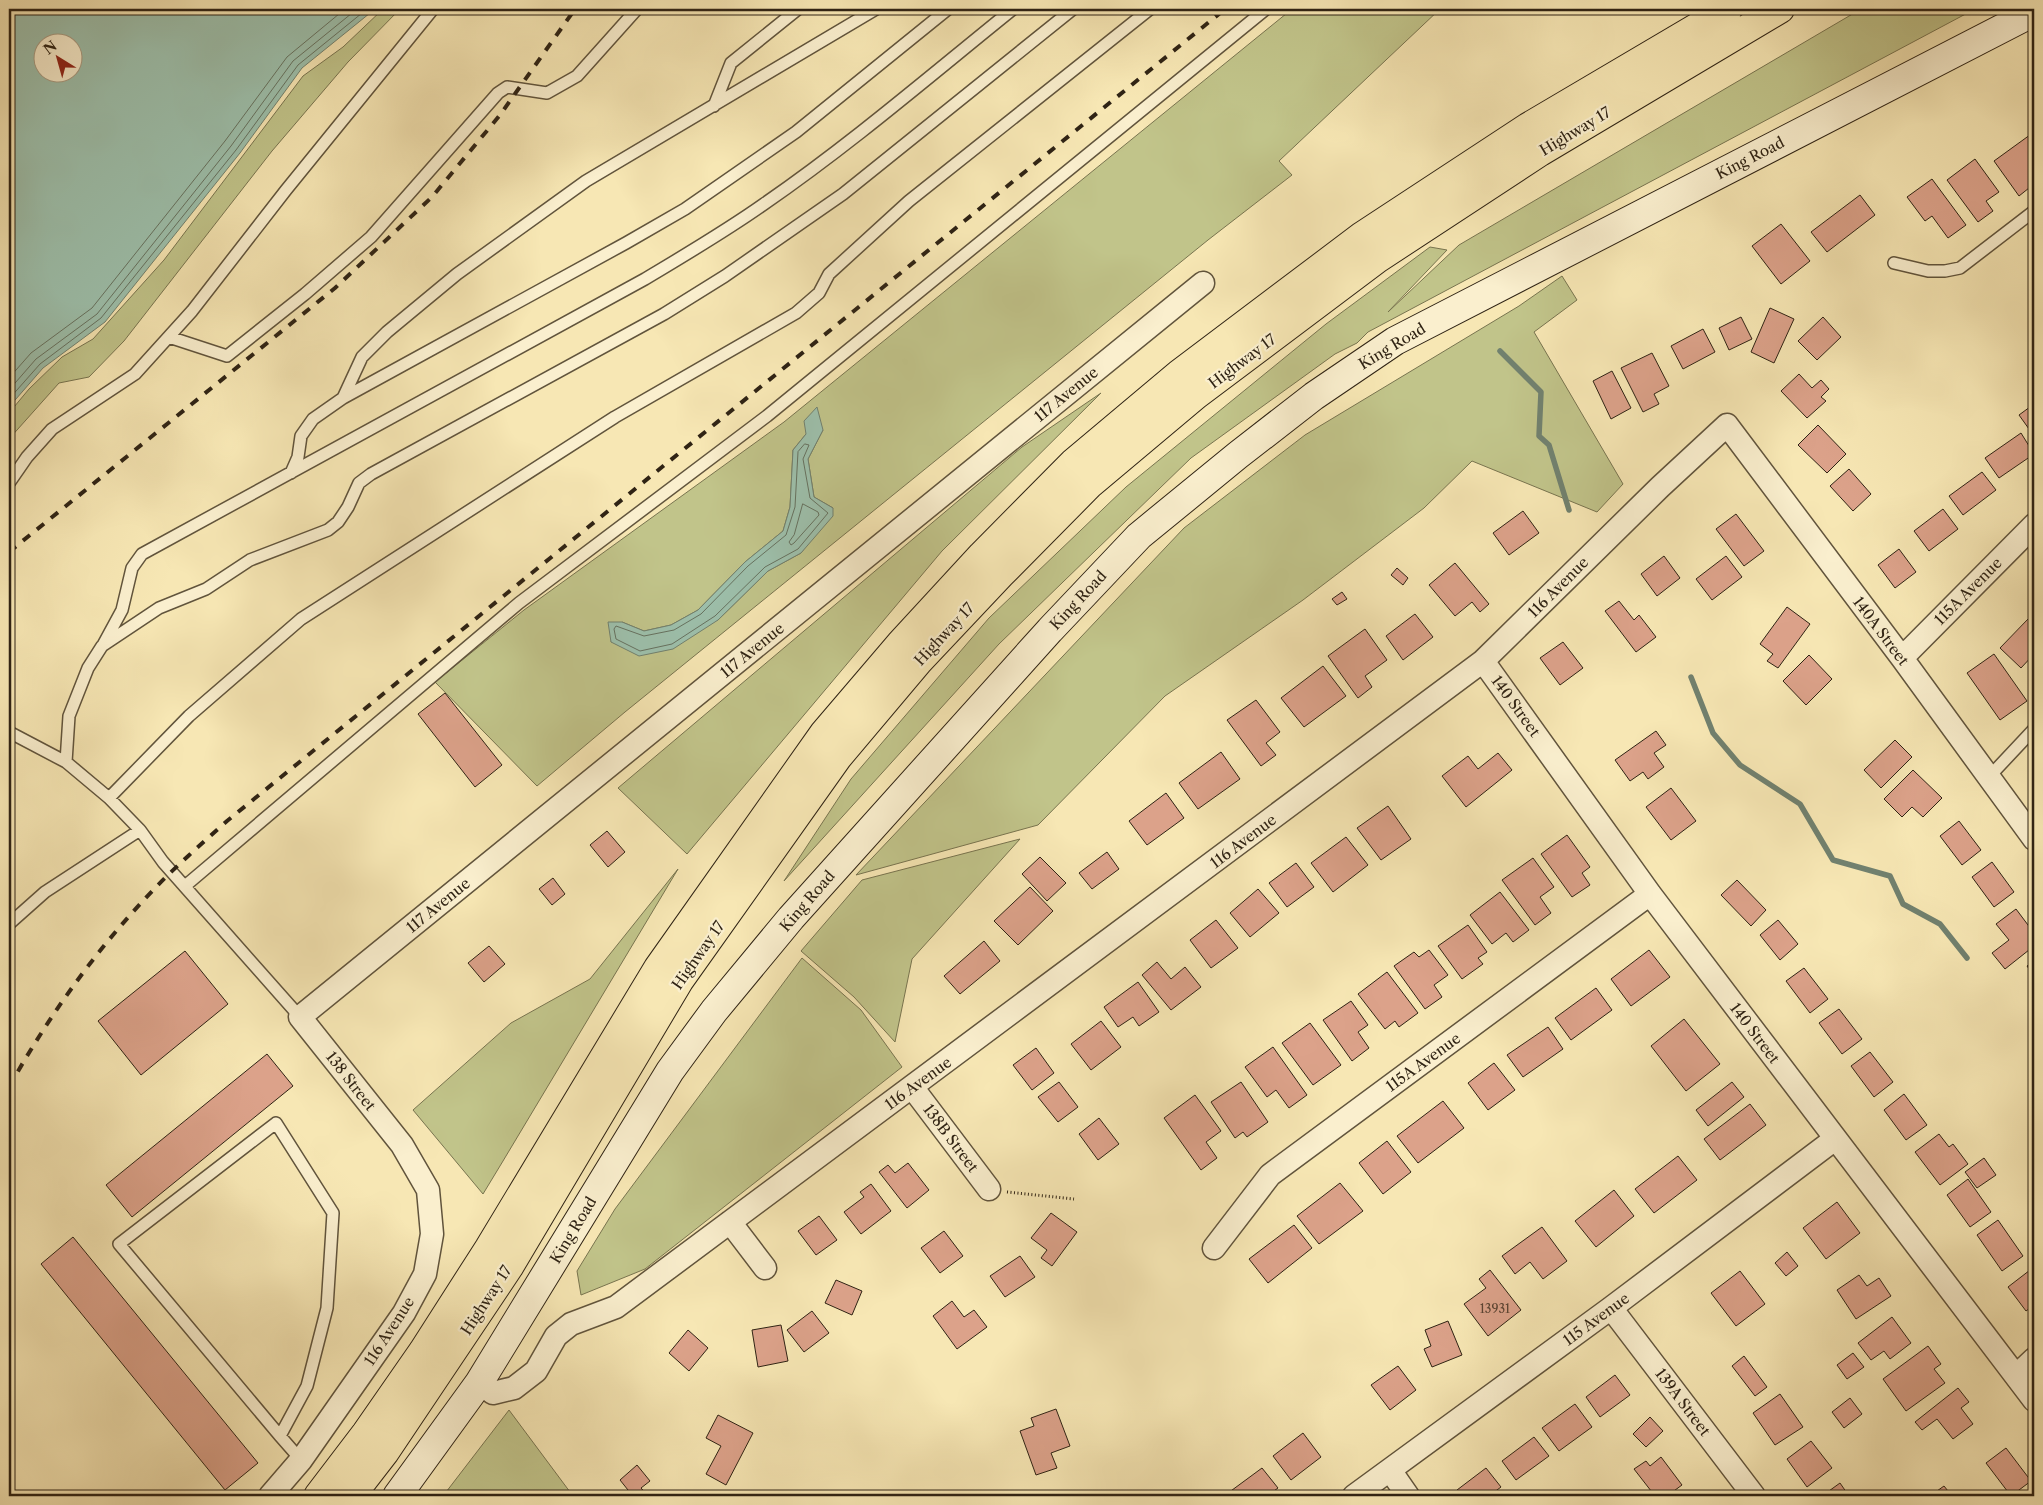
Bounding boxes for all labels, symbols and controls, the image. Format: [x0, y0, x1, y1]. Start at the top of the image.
north arrow [32, 32, 82, 82]
text: N [40, 37, 60, 58]
street label: Highway 17 [1536, 102, 1614, 160]
street label: King Road [1712, 133, 1788, 183]
street label: King Road [1355, 319, 1429, 373]
street label: Highway 17 [1205, 329, 1280, 392]
street label: 117 Avenue [1030, 362, 1102, 426]
street label: 116 Avenue [1524, 553, 1592, 621]
street label: 115A Avenue [1930, 553, 2006, 629]
street label: King Road [1046, 566, 1110, 634]
street label: 140A Street [1849, 593, 1913, 670]
street label: Highway 17 [910, 598, 978, 670]
street label: 117 Avenue [716, 618, 788, 682]
street label: 140 Street [1487, 672, 1545, 741]
street label: 116 Avenue [1206, 810, 1280, 872]
street label: King Road [775, 867, 839, 935]
street label: 117 Avenue [402, 873, 474, 937]
street label: Highway 17 [667, 917, 729, 993]
street label: 140 Street [1726, 999, 1784, 1068]
street label: 115A Avenue [1382, 1028, 1464, 1096]
street label: 138 Street [322, 1048, 380, 1115]
street label: 116 Avenue [881, 1052, 955, 1114]
street label: 138B Street [919, 1100, 983, 1176]
street label: King Road [546, 1193, 600, 1267]
street label: Highway 17 [456, 1261, 516, 1338]
street label: 115 Avenue [1559, 1289, 1633, 1349]
street label: 116 Avenue [360, 1293, 418, 1369]
house number: 13931 [1480, 1301, 1510, 1316]
street label: 139A Street [1651, 1364, 1715, 1440]

